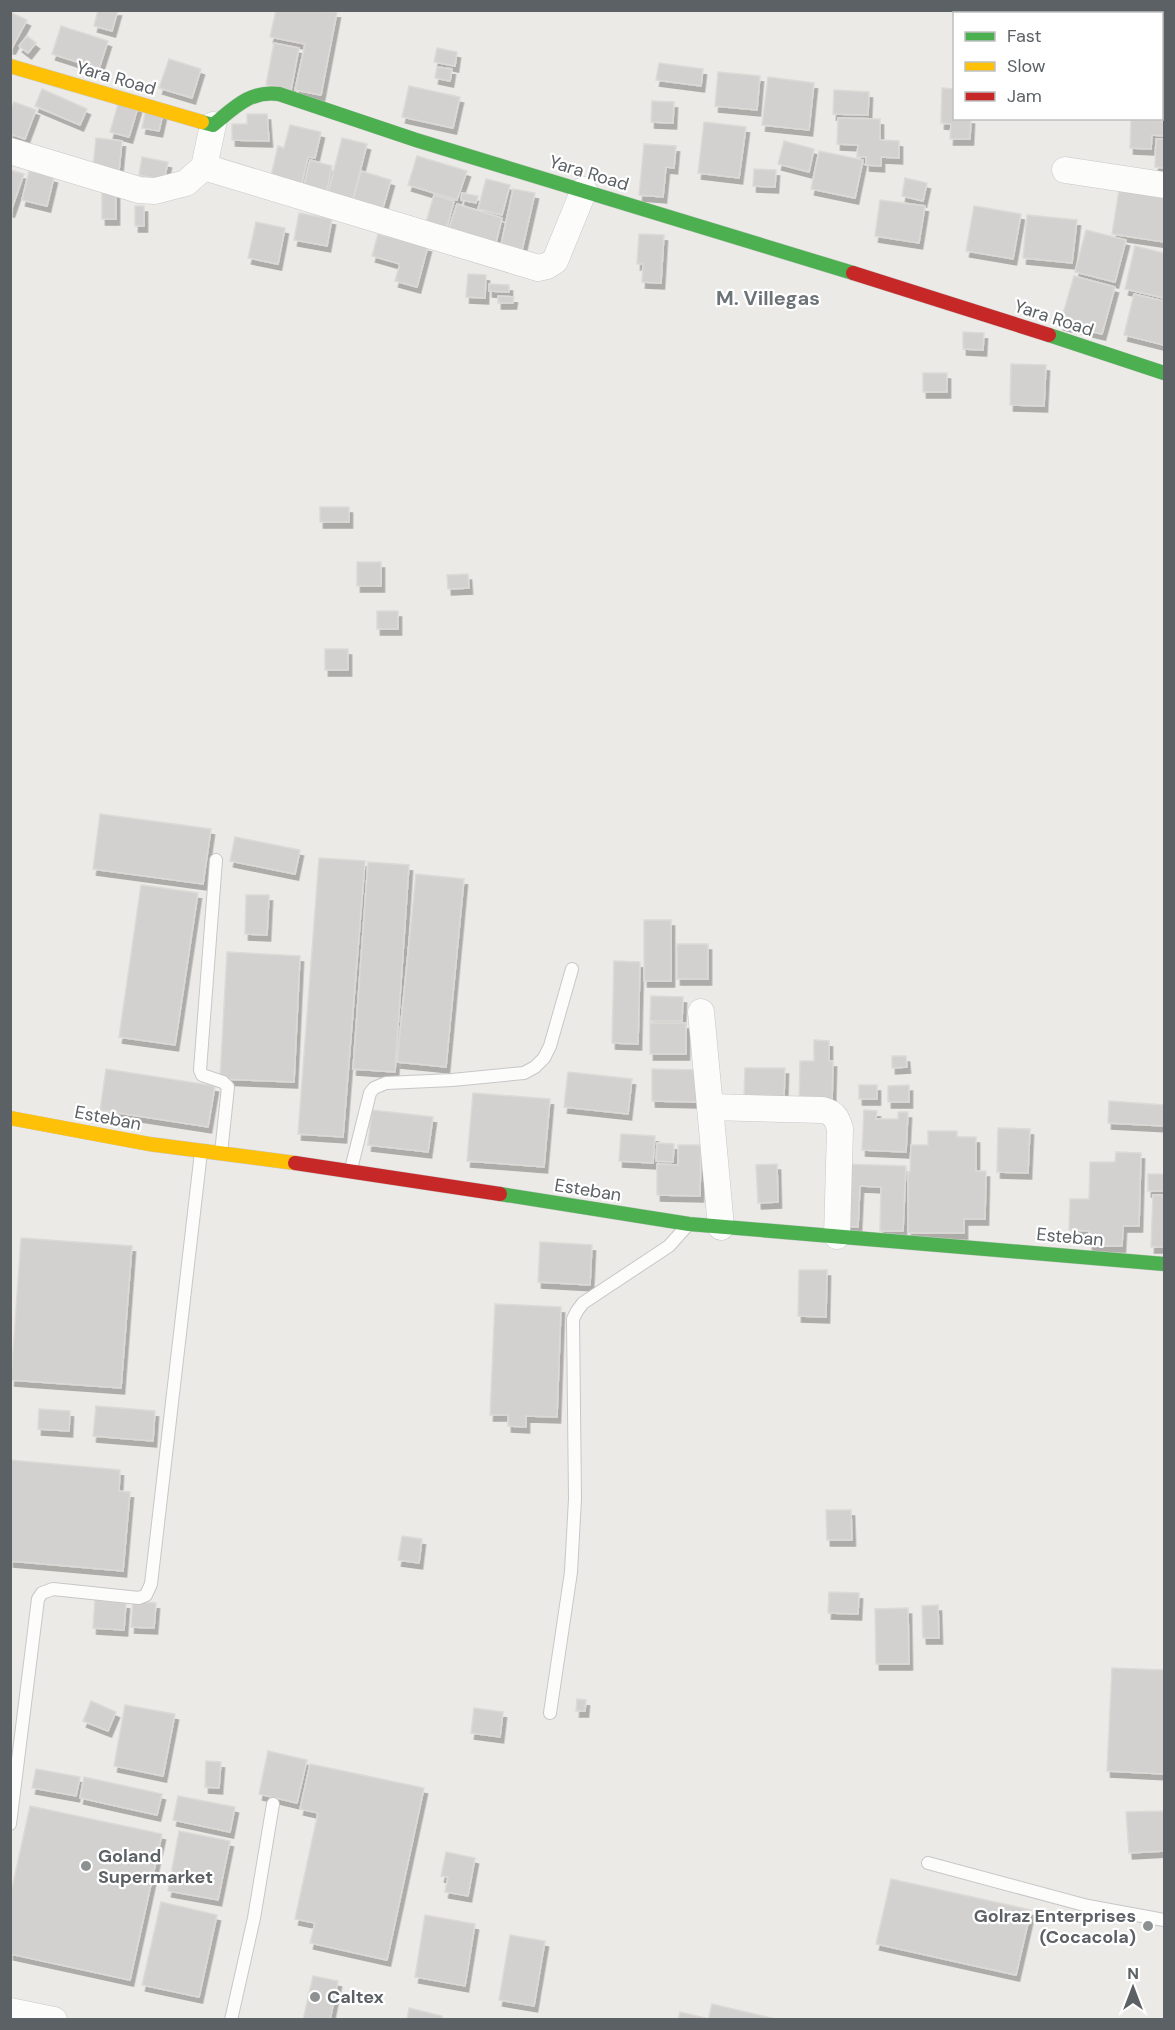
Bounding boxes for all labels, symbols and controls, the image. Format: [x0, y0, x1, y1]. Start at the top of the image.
legend [953, 12, 1163, 120]
text: Fast [1007, 24, 1042, 48]
text: Slow [1007, 54, 1046, 78]
street label: Yara Road [73, 55, 159, 101]
text: Jam [1007, 84, 1042, 108]
street label: Yara Road [546, 150, 632, 196]
district label: M. Villegas [716, 285, 820, 311]
street label: Yara Road [1011, 294, 1097, 342]
street label: Esteban [73, 1100, 143, 1136]
street label: Esteban [553, 1173, 623, 1207]
street label: Esteban [1035, 1222, 1105, 1252]
place label: Goland Supermarket [98, 1844, 213, 1889]
marker: Goland Supermarket [79, 1859, 93, 1873]
place label: Golraz Enterprises (Cocacola) [974, 1904, 1136, 1949]
marker: Golraz Enterprises (Cocacola) [1141, 1919, 1155, 1933]
north arrow [1103, 1958, 1163, 2018]
text: N [1127, 1963, 1139, 1984]
place label: Caltex [327, 1985, 384, 2009]
marker: Caltex [308, 1990, 322, 2004]

